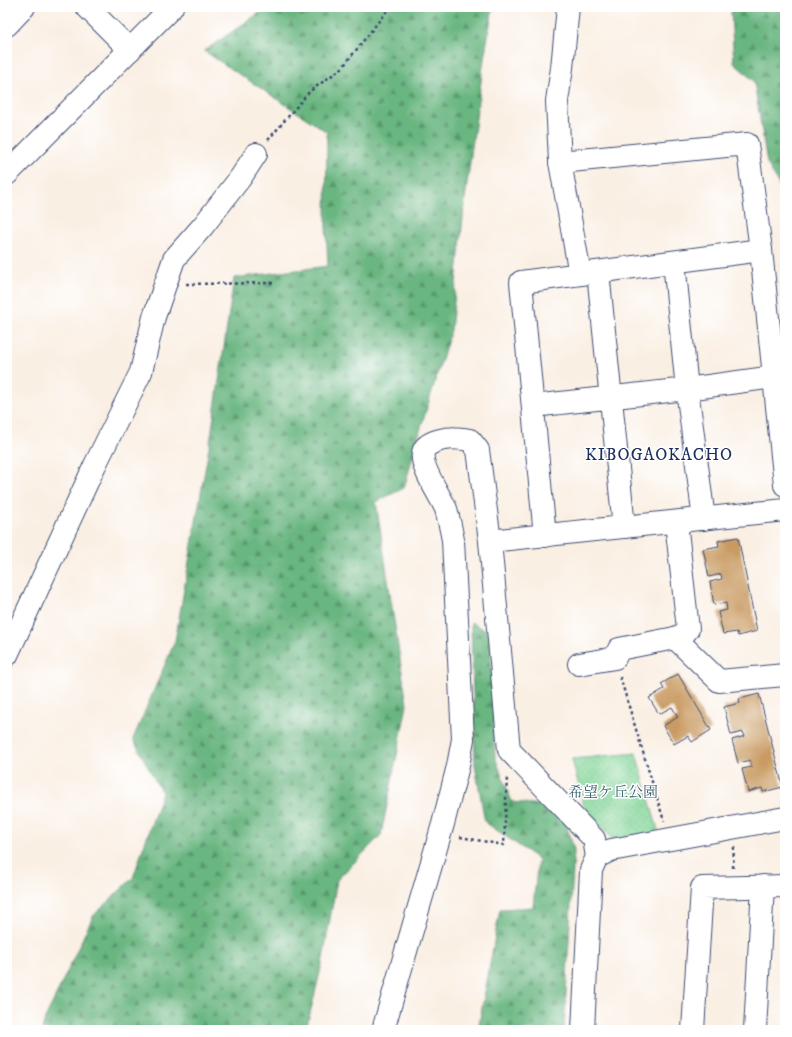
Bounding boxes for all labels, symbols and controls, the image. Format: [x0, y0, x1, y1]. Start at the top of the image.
district label: KIBOGAOKACHO [585, 444, 733, 466]
park label: 希望ケ丘公園 [568, 783, 658, 802]

